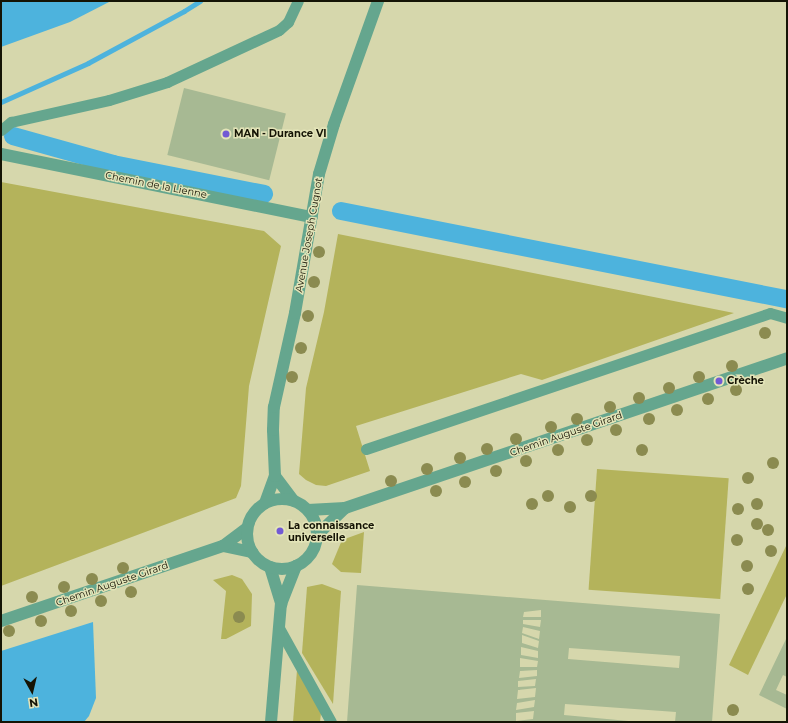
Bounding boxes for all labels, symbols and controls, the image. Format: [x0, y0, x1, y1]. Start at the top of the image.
place label: MAN - Durance VI [234, 128, 327, 140]
marker: MAN - Durance VI [221, 129, 231, 139]
street label: Chemin de la Lienne [104, 169, 208, 201]
street label: Avenue Joseph Cugnot [293, 177, 325, 293]
place label: Crèche [727, 375, 764, 387]
marker: Crèche [714, 376, 724, 386]
street label: Chemin Auguste Girard [508, 409, 624, 459]
place label: La connaissance universelle [288, 519, 374, 542]
marker: La connaissance universelle [275, 526, 285, 536]
street label: Chemin Auguste Girard [54, 559, 170, 609]
north arrow [12, 671, 52, 711]
text: N [28, 695, 39, 710]

